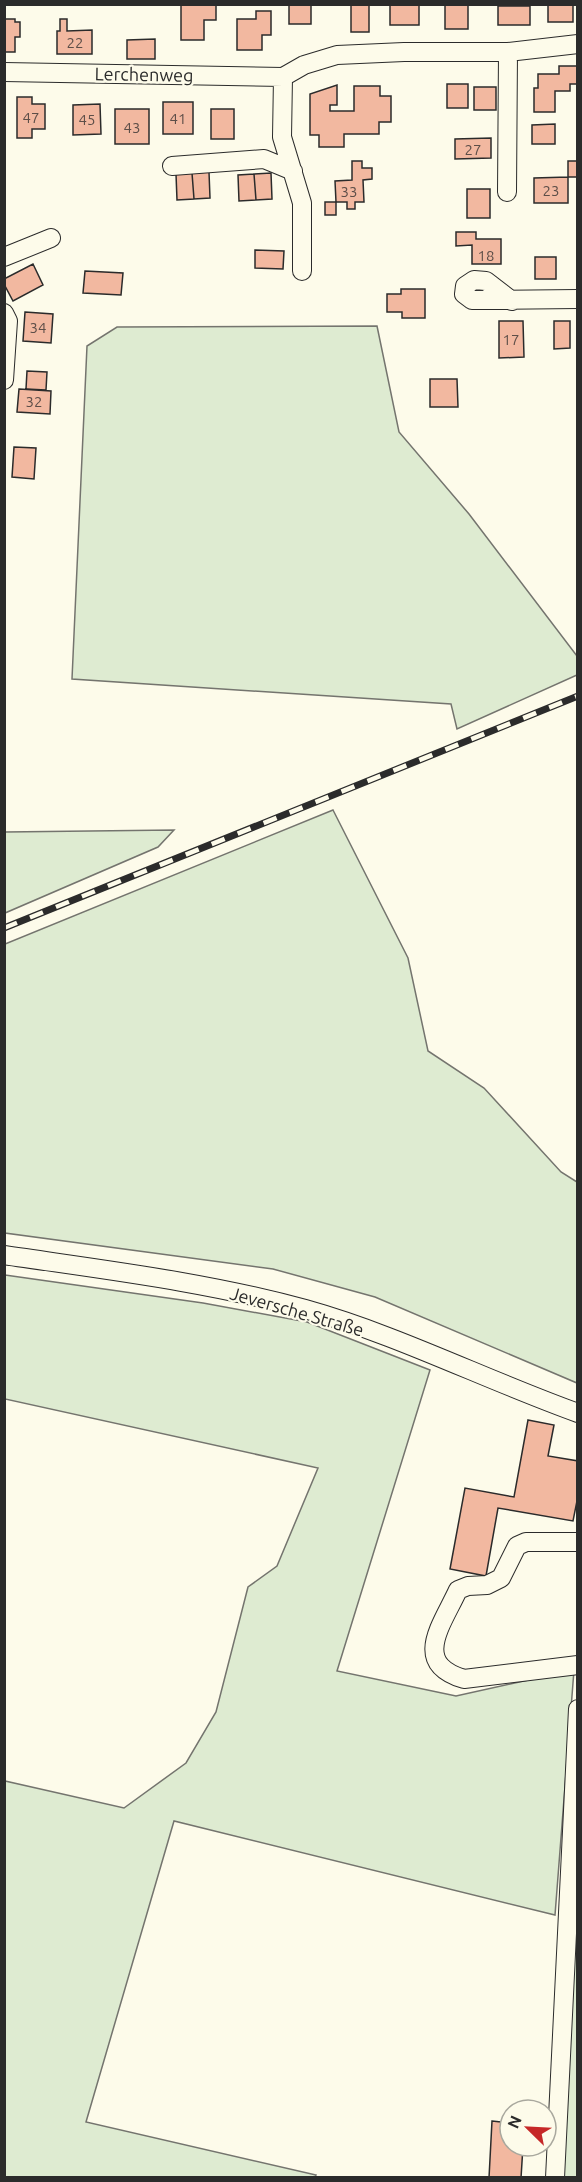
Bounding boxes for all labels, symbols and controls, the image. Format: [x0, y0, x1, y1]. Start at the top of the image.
house number: 22 [67, 34, 83, 51]
street label: Lerchenweg [94, 63, 194, 85]
house number: 47 [23, 109, 39, 126]
house number: 41 [170, 110, 186, 127]
house number: 45 [79, 111, 95, 128]
house number: 43 [124, 119, 140, 136]
house number: 27 [465, 141, 481, 158]
house number: 23 [543, 182, 559, 199]
house number: 33 [341, 183, 357, 200]
house number: 18 [478, 247, 494, 264]
house number: 34 [30, 319, 46, 336]
house number: 17 [503, 331, 519, 348]
house number: 32 [26, 393, 42, 410]
street label: Jeversche Straße [228, 1282, 366, 1340]
north arrow [498, 2098, 558, 2158]
text: N [504, 2113, 525, 2131]

